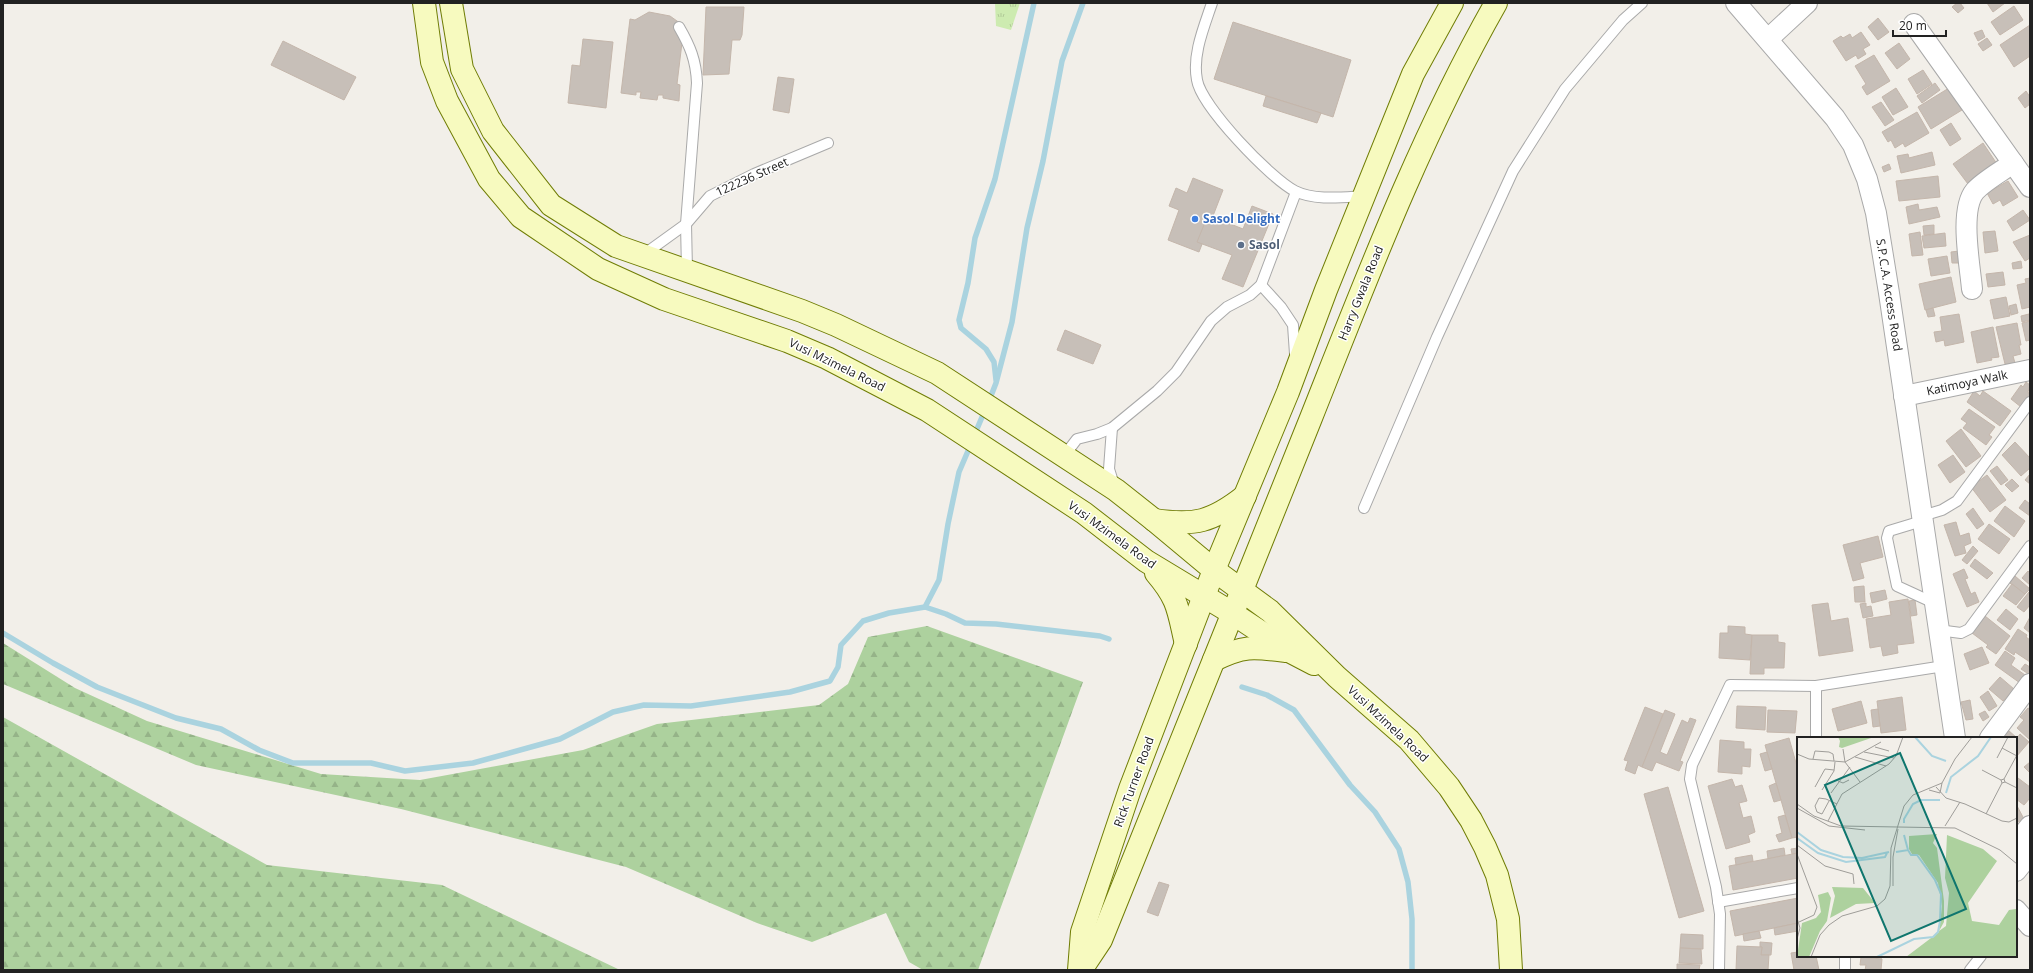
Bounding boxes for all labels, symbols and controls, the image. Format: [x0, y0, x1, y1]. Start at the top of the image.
scale bar [1893, 12, 1946, 38]
text: 20 m [1899, 17, 1927, 34]
street label: 122236 Street [713, 153, 791, 200]
place label: Sasol Delight [1203, 210, 1280, 227]
marker: Sasol Delight [1190, 214, 1200, 224]
place label: Sasol [1249, 236, 1280, 253]
street label: S.P.C.A. Access Road [1872, 237, 1907, 352]
marker: Sasol [1236, 240, 1246, 250]
street label: Harry Gwala Road [1334, 243, 1387, 343]
street label: Vusi Mzimela Road [786, 334, 888, 395]
street label: Katimoya Walk [1925, 365, 2010, 399]
street label: Vusi Mzimela Road [1065, 497, 1160, 572]
street label: Vusi Mzimela Road [1344, 682, 1433, 766]
street label: Rick Turner Road [1109, 734, 1158, 829]
inset map [1797, 737, 2017, 957]

